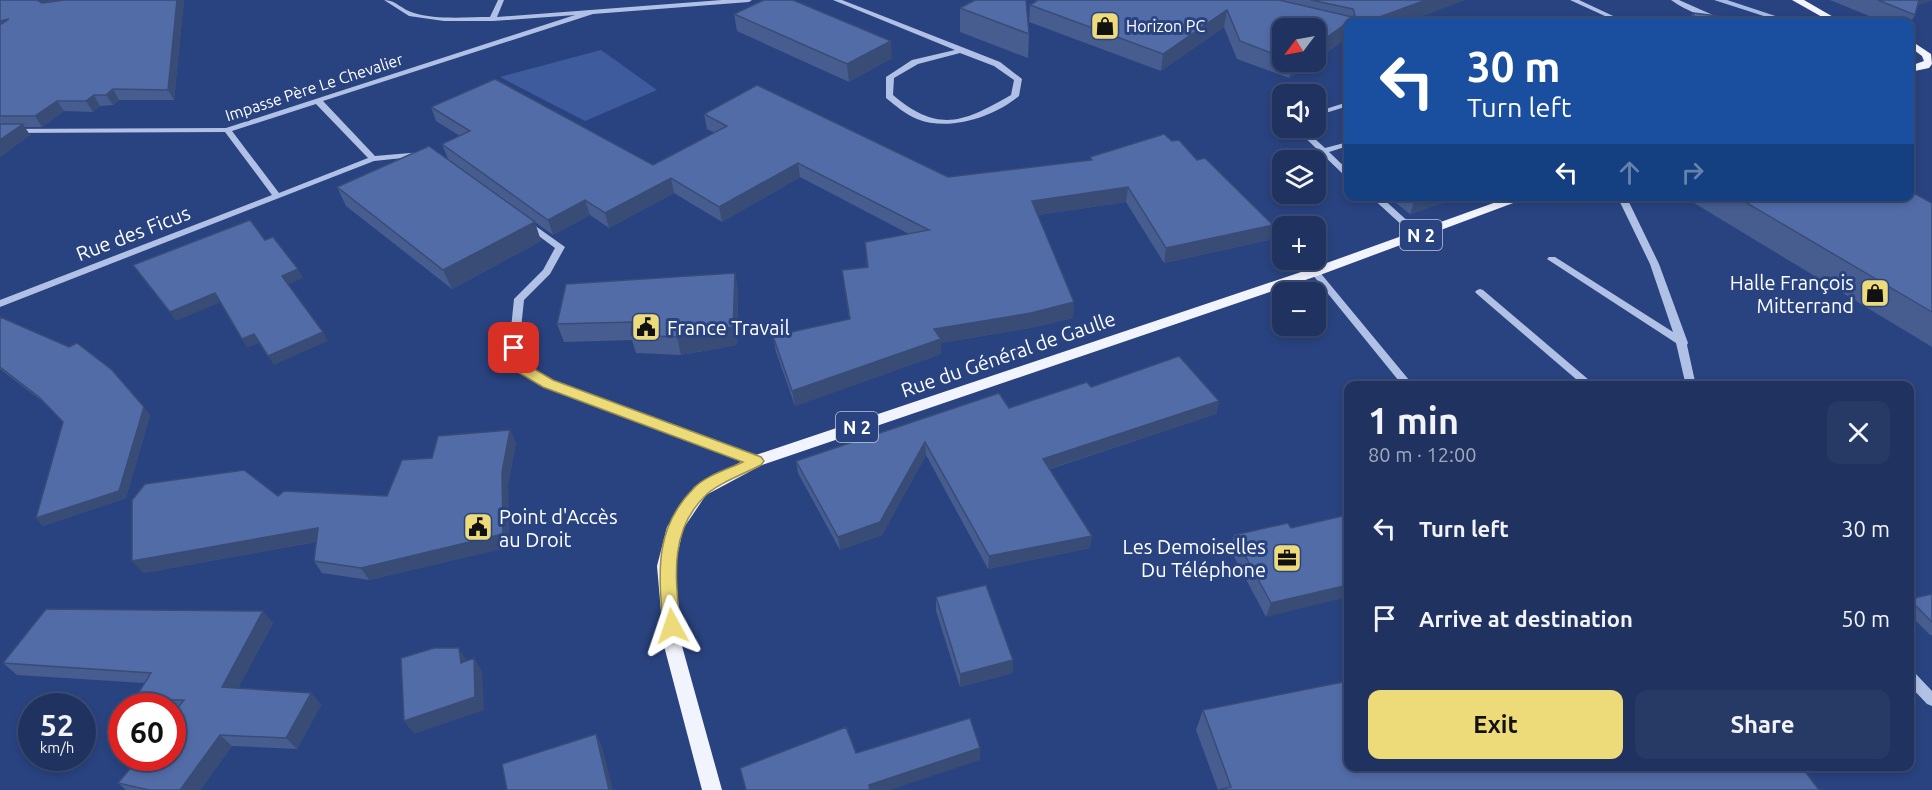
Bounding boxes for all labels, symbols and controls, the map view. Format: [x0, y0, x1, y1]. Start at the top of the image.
shop icon: Horizon PC [1089, 10, 1121, 42]
place label: Horizon PC [1126, 17, 1205, 35]
north arrow [1272, 18, 1326, 72]
map controls [1272, 18, 1326, 336]
icon: left [1368, 42, 1446, 120]
text: 30 m [1467, 43, 1561, 90]
street label: Impasse Père Le Chevalier [223, 50, 405, 124]
button: sound [1272, 84, 1326, 138]
text: Turn left [1467, 92, 1571, 122]
button: layers [1272, 150, 1326, 204]
icon: left [1550, 156, 1583, 189]
icon: ahead [1613, 156, 1646, 189]
icon: right [1676, 156, 1709, 189]
street label: Rue des Ficus [73, 201, 193, 265]
button: + [1272, 216, 1326, 270]
road number: N 2 [1400, 220, 1442, 250]
place label: Halle François Mitterrand [1730, 271, 1854, 317]
shop icon: Halle François Mitterrand [1859, 277, 1891, 309]
button: − [1272, 282, 1326, 336]
street label: Rue du Général de Gaulle [898, 306, 1118, 402]
public building icon: France Travail [630, 311, 662, 343]
place label: France Travail [667, 316, 790, 339]
pin [488, 322, 539, 373]
icon: arrive [497, 331, 530, 364]
text: 1 min [1368, 400, 1459, 441]
button: close [1827, 401, 1890, 464]
road number: N 2 [836, 412, 878, 442]
text: 80 m · 12:00 [1368, 443, 1477, 466]
place label: Point d'Accès au Droit [499, 505, 618, 551]
public building icon: Point d'Accès au Droit [462, 511, 494, 543]
icon: left [1368, 512, 1401, 545]
text: Turn left [1419, 516, 1509, 541]
text: 30 m [1841, 516, 1890, 541]
place label: Les Demoiselles Du Téléphone [1123, 535, 1266, 581]
office icon: Les Demoiselles Du Téléphone [1271, 542, 1303, 574]
position arrow [640, 594, 704, 658]
icon: arrive [1368, 602, 1401, 635]
text: Arrive at destination [1419, 606, 1633, 631]
text: 50 m [1841, 606, 1890, 631]
button: Exit [1368, 690, 1623, 759]
button: Share [1635, 690, 1890, 759]
speed limit sign: 60 [108, 693, 186, 771]
text: 52 [40, 708, 74, 742]
text: km/h [40, 739, 74, 756]

